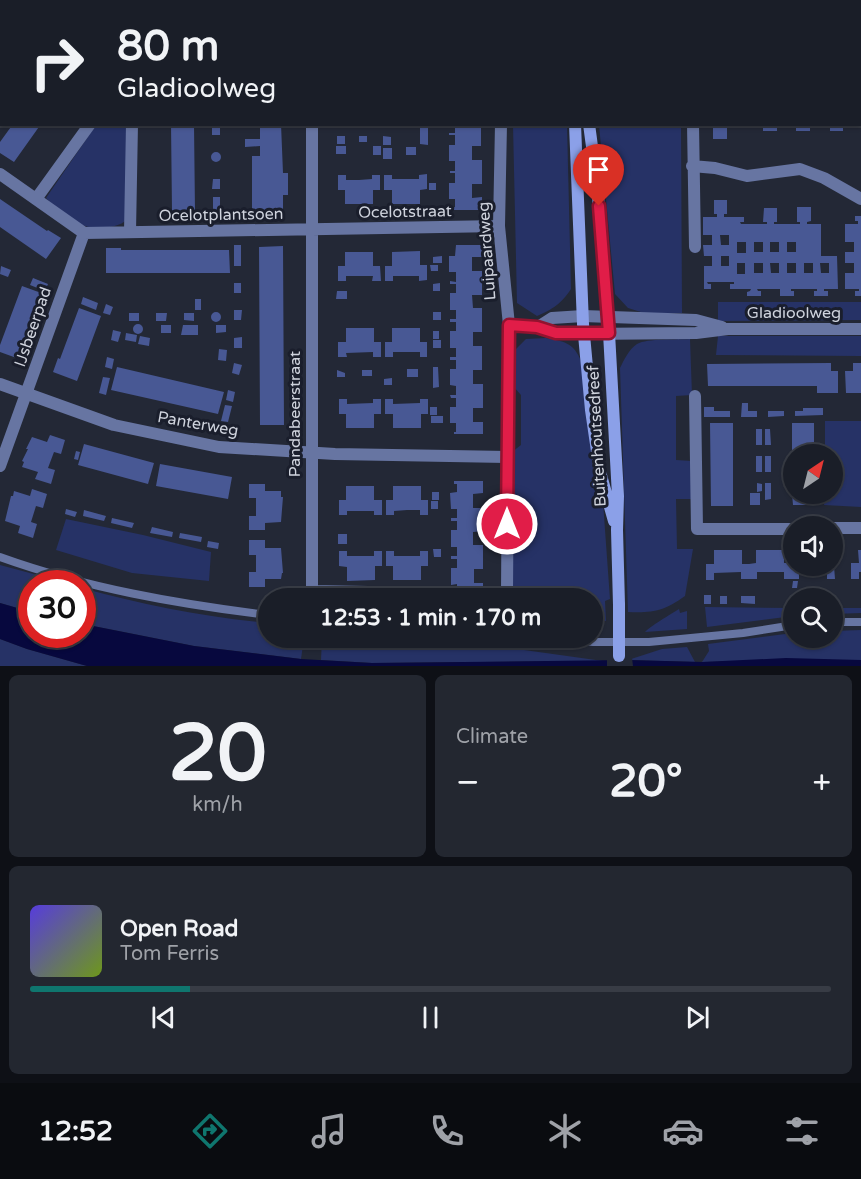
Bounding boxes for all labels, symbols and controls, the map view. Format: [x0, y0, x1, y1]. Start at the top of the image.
text: 80 m [117, 21, 219, 72]
icon: right [18, 24, 96, 102]
text: Gladioolweg [117, 72, 276, 105]
pin [573, 144, 624, 206]
icon: arrive [582, 153, 615, 186]
street label: Ocelotstraat [358, 201, 452, 223]
street label: Luipaardweg [474, 201, 500, 301]
street label: Ocelotplantsoen [158, 204, 284, 226]
street label: IJsbeerpad [10, 284, 56, 370]
street label: Gladioolweg [747, 303, 841, 323]
street label: Pandabeerstraat [285, 351, 305, 477]
street label: Buitenhoutsedreef [583, 364, 611, 507]
street label: Panterweg [156, 407, 240, 441]
north arrow [783, 444, 843, 504]
map controls [783, 444, 843, 648]
position arrow [475, 492, 539, 556]
button: sound [783, 516, 843, 576]
speed limit sign: 30 [18, 570, 96, 648]
button: search [783, 588, 843, 648]
text: 12:53 · 1 min · 170 m [320, 605, 541, 631]
text: 20 [169, 707, 266, 801]
text: Climate [456, 725, 528, 749]
text: 20° [609, 755, 683, 809]
text: − [456, 763, 480, 802]
text: + [812, 763, 831, 802]
text: km/h [192, 793, 243, 817]
text: Open Road [120, 916, 238, 942]
text: Tom Ferris [120, 942, 219, 966]
icon: previous [147, 1001, 180, 1034]
icon: pause [414, 1001, 447, 1034]
icon: next [681, 1001, 714, 1034]
icon: directions [189, 1110, 231, 1152]
icon: music [308, 1110, 350, 1152]
icon: phone [426, 1110, 468, 1152]
icon: climate [544, 1110, 586, 1152]
icon: car [662, 1110, 704, 1152]
icon: filters [781, 1110, 823, 1152]
text: 12:52 [38, 1115, 113, 1148]

